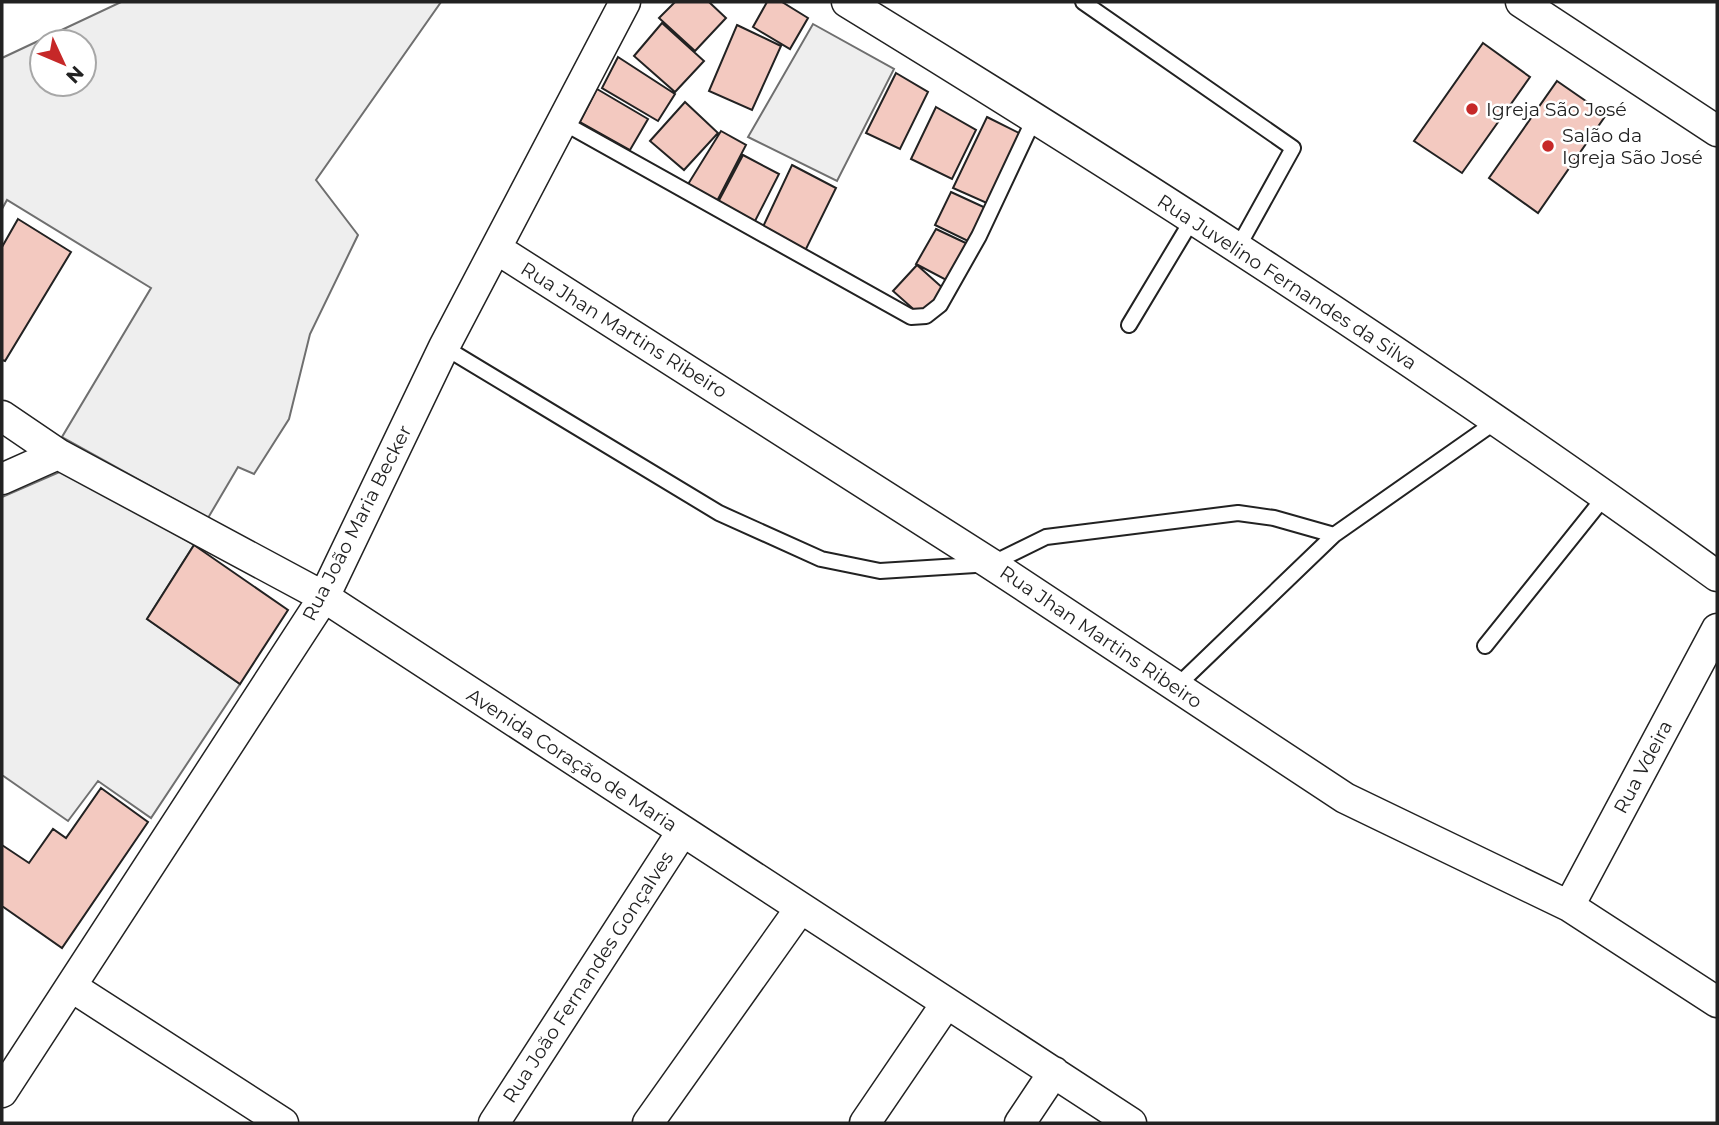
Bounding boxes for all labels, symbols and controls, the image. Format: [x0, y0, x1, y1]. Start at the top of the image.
north arrow [28, 28, 98, 98]
text: N [61, 61, 88, 88]
place label: Igreja São José [1486, 98, 1627, 121]
marker: Igreja São José [1464, 101, 1480, 117]
place label: Salão da Igreja São José [1562, 124, 1703, 169]
marker: Salão da Igreja São José [1540, 138, 1556, 154]
street label: Rua Juvelino Fernandes da Silva [1153, 189, 1421, 375]
street label: Rua Jhan Martins Ribeiro [517, 257, 731, 403]
street label: Rua João Maria Becker [298, 421, 416, 625]
street label: Rua Jhan Martins Ribeiro [996, 561, 1207, 713]
street label: Avenida Coração de Maria [463, 683, 681, 837]
street label: Rua Vdeira [1609, 716, 1677, 818]
street label: Rua João Fernandes Gonçalves [498, 847, 678, 1107]

